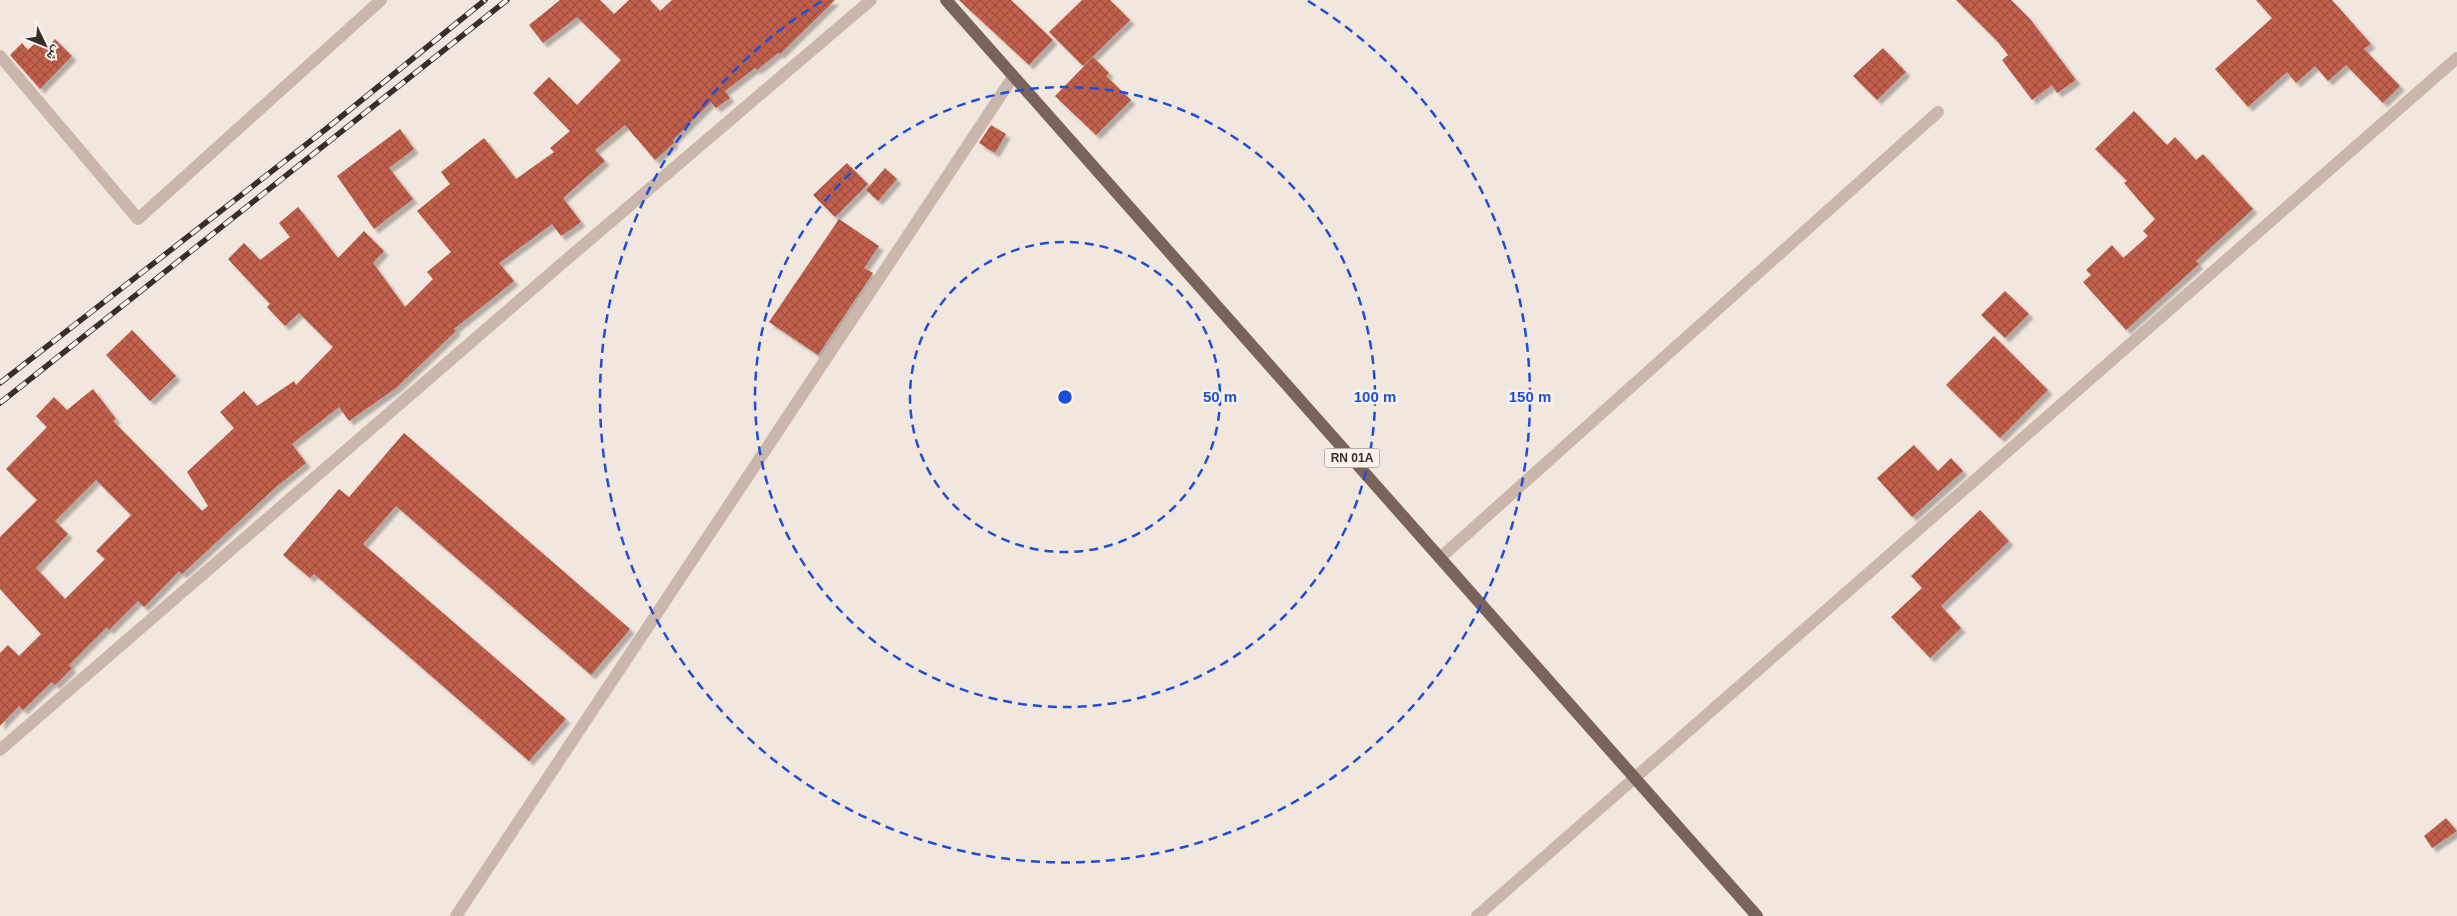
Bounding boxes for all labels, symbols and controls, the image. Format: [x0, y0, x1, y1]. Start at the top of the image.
north arrow [20, 20, 70, 70]
text: ش [43, 42, 65, 65]
centre of rings [1056, 388, 1074, 406]
text: 50 m [1203, 388, 1237, 405]
text: 100 m [1354, 388, 1396, 405]
text: 150 m [1509, 388, 1551, 405]
road number: RN 01A [1324, 448, 1380, 468]

